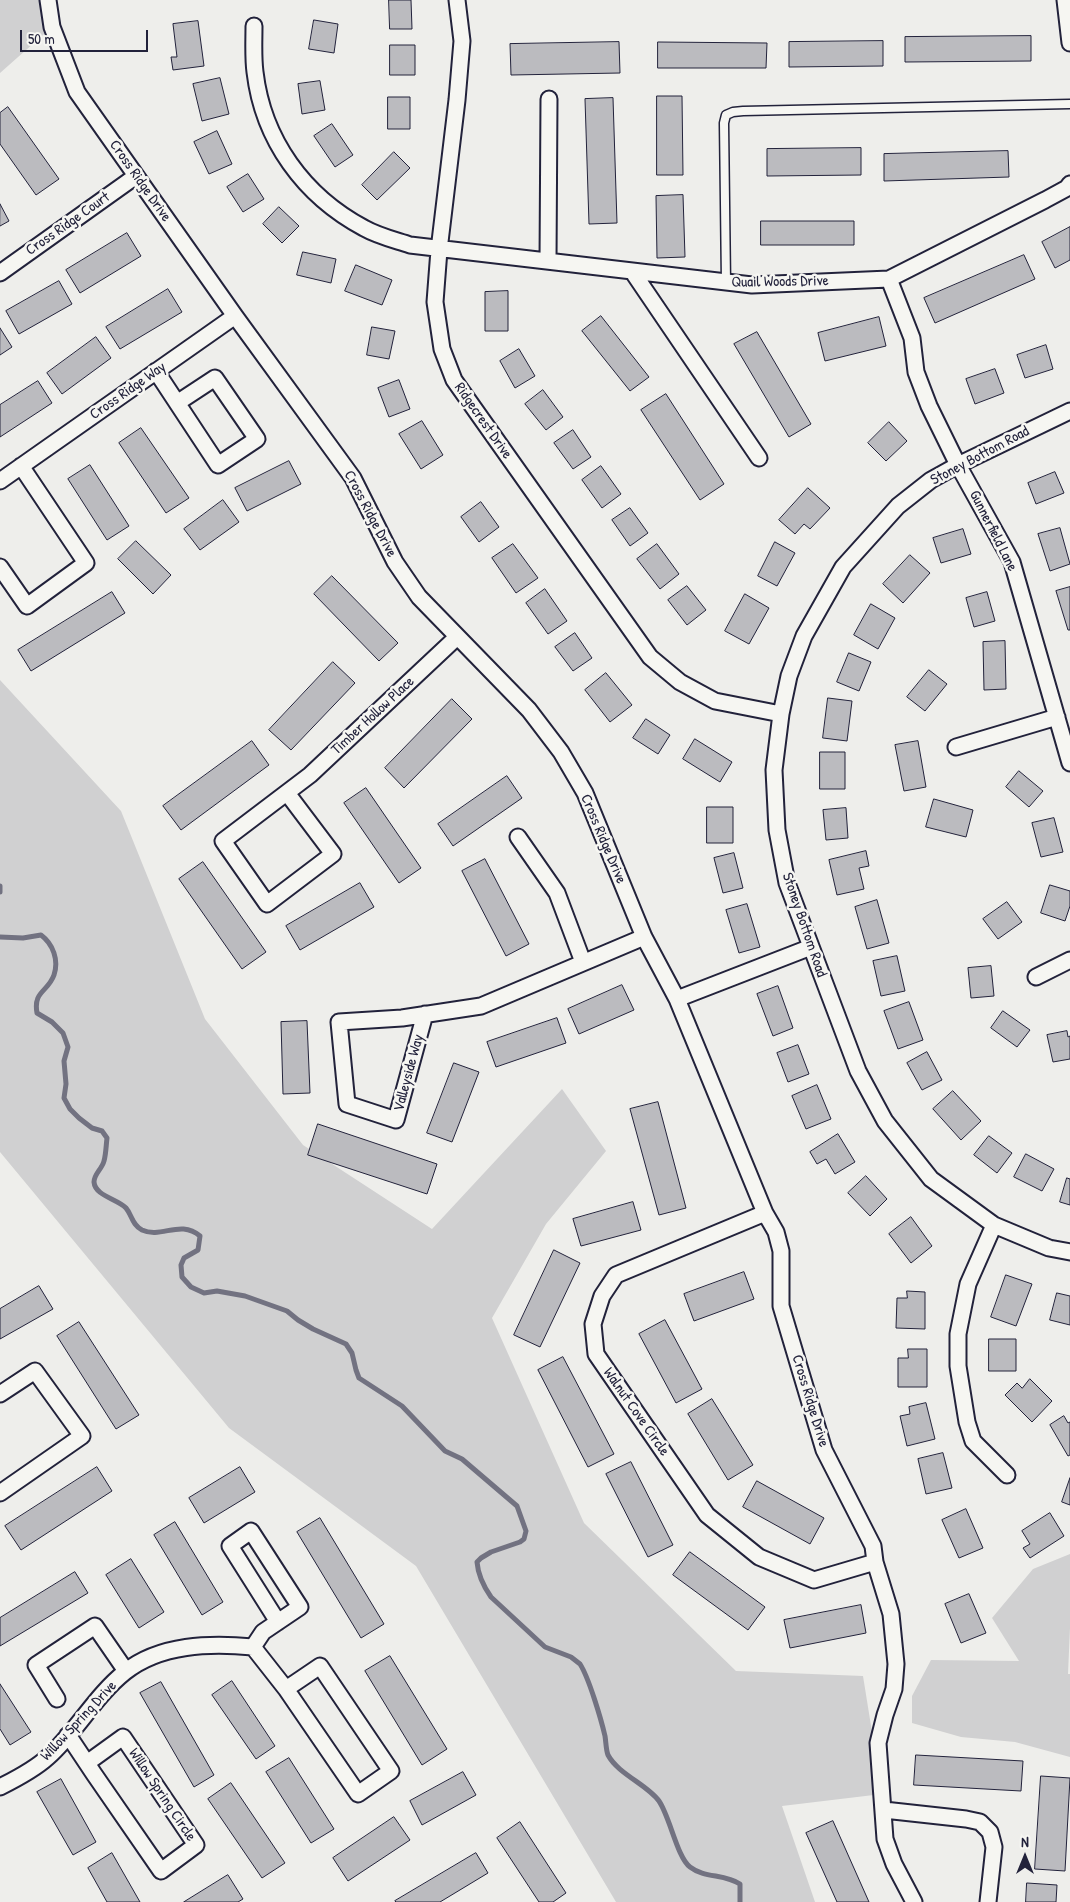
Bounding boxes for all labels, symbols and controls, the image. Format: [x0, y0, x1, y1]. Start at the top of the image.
scale bar [22, 20, 150, 52]
text: 50 m [28, 28, 55, 49]
street label: Cross Ridge Drive [105, 137, 175, 225]
street label: Cross Ridge Court [23, 188, 113, 260]
street label: Quail Woods Drive [731, 272, 829, 292]
street label: Cross Ridge Way [87, 358, 169, 424]
street label: Ridgecrest Drive [450, 379, 516, 463]
street label: Stoney Bottom Road [928, 422, 1032, 490]
street label: Cross Ridge Drive [340, 468, 400, 560]
street label: Gunnerfield Lane [965, 488, 1021, 574]
street label: Timber Hollow Place [328, 673, 418, 759]
street label: Cross Ridge Drive [576, 792, 630, 886]
street label: Stoney Bottom Road [778, 871, 830, 979]
street label: Valleyside Way [390, 1033, 428, 1113]
street label: Cross Ridge Drive [787, 1353, 833, 1449]
street label: Walnut Cove Circle [599, 1365, 673, 1459]
street label: Willow Spring Drive [37, 1677, 121, 1765]
street label: Willow Spring Circle [124, 1745, 200, 1845]
north arrow [1000, 1832, 1050, 1882]
text: N [1021, 1832, 1029, 1851]

